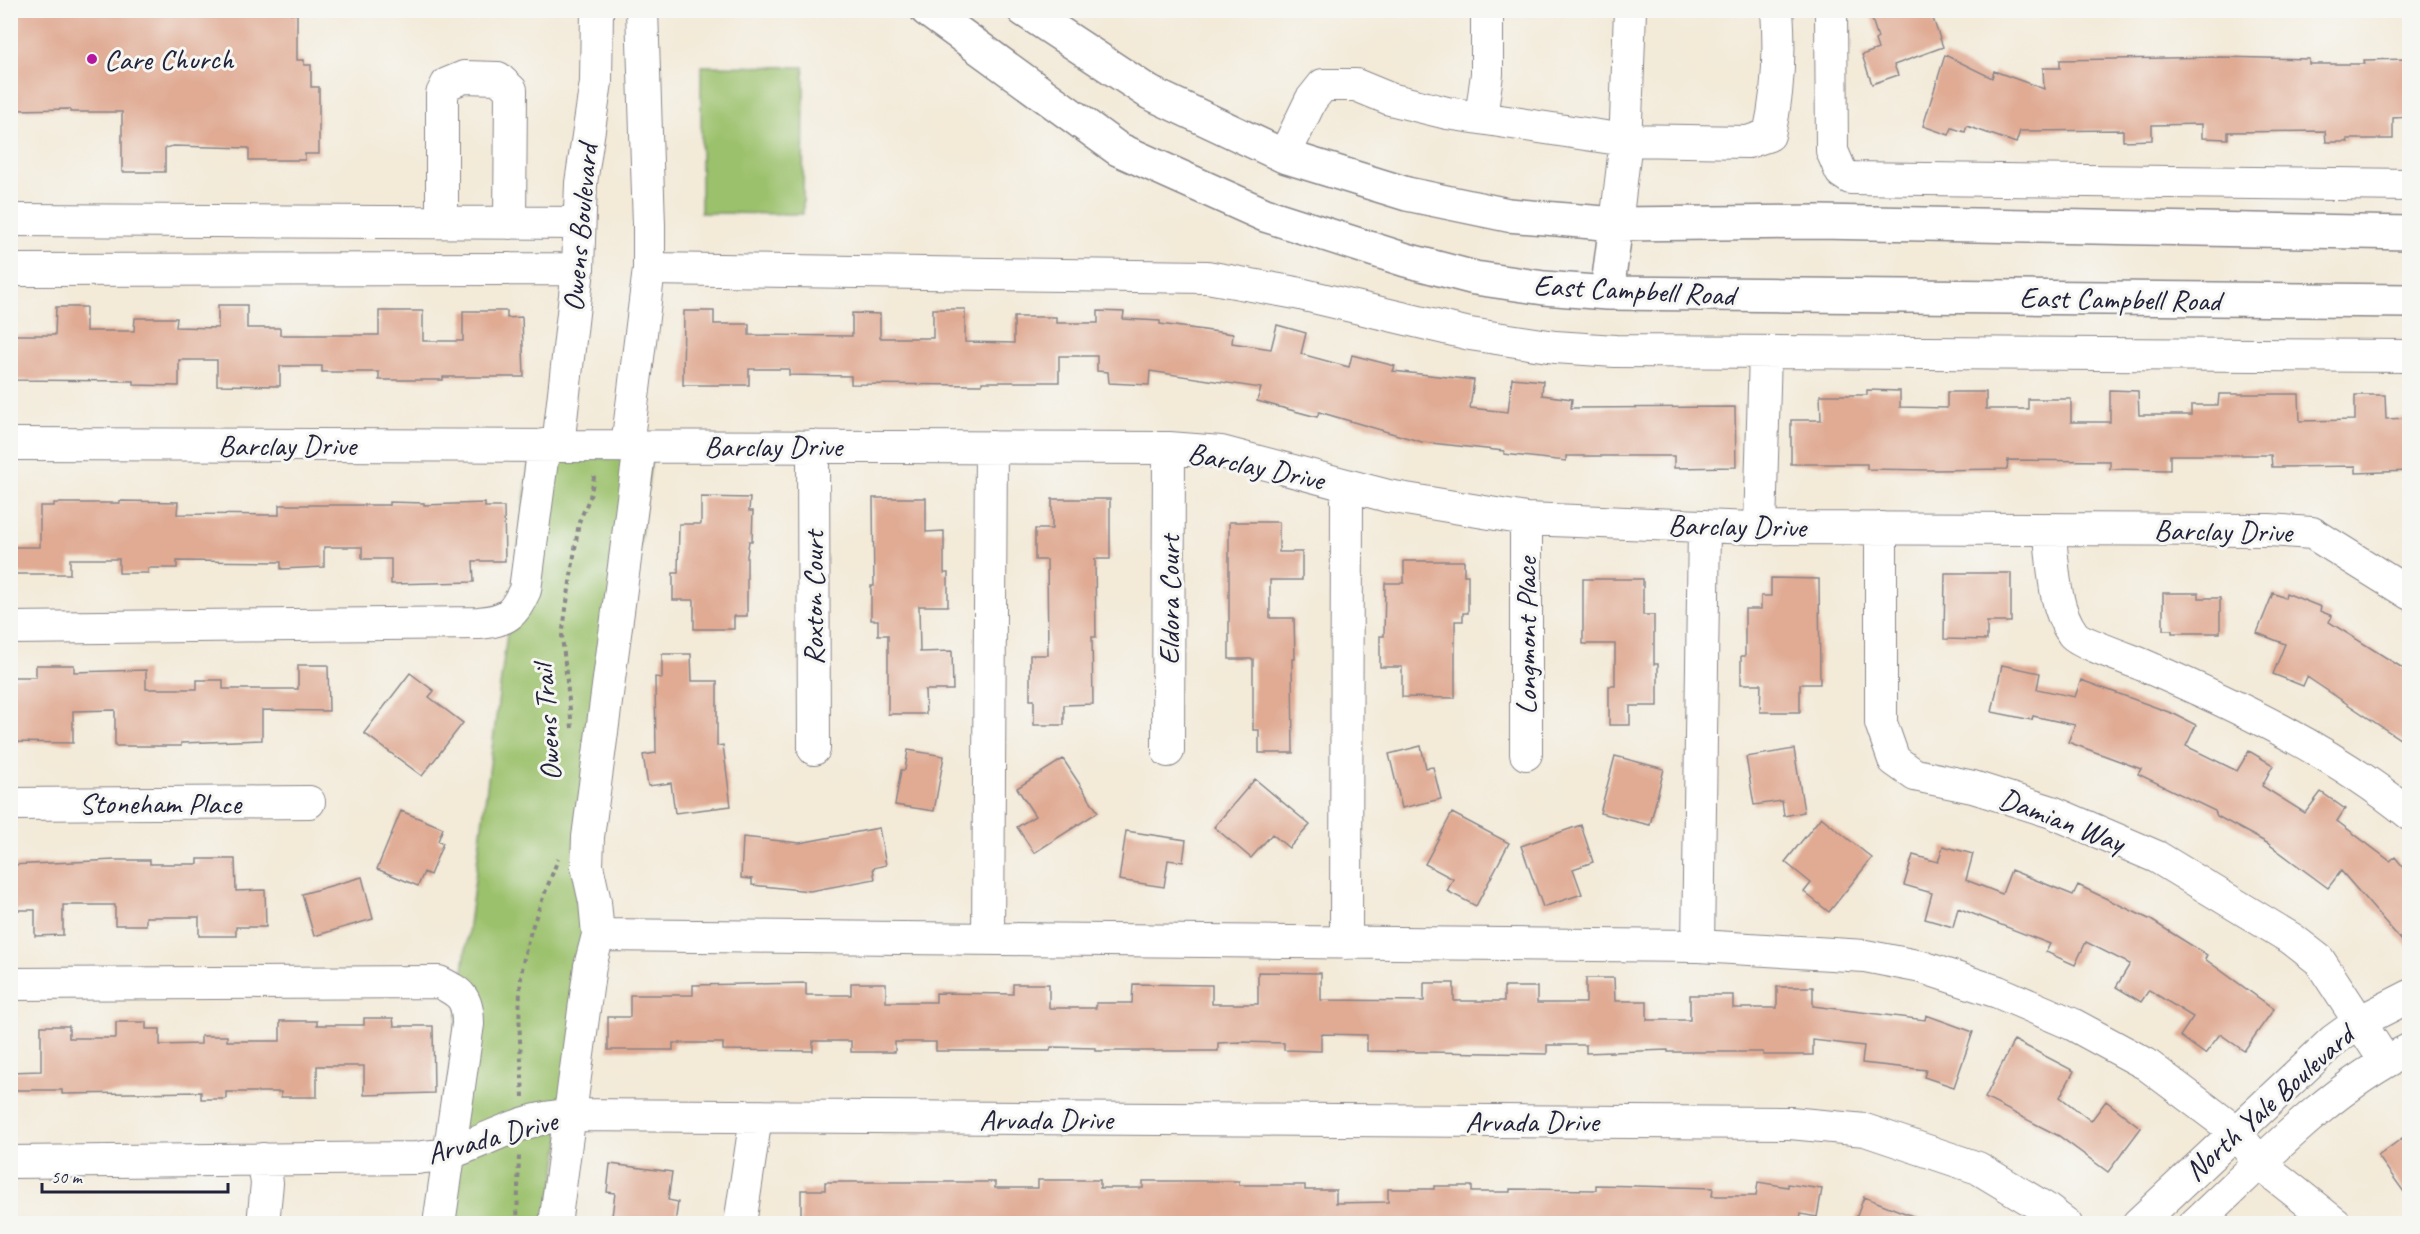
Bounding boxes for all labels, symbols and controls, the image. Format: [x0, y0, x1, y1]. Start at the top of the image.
place label: Care Church [104, 40, 235, 78]
marker: Care Church [85, 52, 99, 66]
street label: Owens Boulevard [554, 138, 607, 313]
street label: East Campbell Road [1533, 266, 1740, 314]
street label: East Campbell Road [2019, 278, 2225, 320]
street label: Barclay Drive [218, 426, 358, 464]
street label: Barclay Drive [704, 427, 844, 465]
street label: Barclay Drive [1185, 433, 1330, 499]
street label: Barclay Drive [1668, 506, 1809, 546]
street label: Barclay Drive [2154, 511, 2295, 551]
street label: Roxton Court [794, 528, 832, 665]
street label: Eldora Court [1150, 532, 1188, 665]
street label: Longmont Place [1507, 555, 1545, 715]
street label: Owens Trail [524, 659, 570, 782]
street label: Damian Way [1994, 779, 2132, 862]
street label: Stoneham Place [79, 784, 243, 822]
street label: North Yale Boulevard [2176, 1014, 2365, 1189]
street label: Arvada Drive [979, 1100, 1115, 1138]
street label: Arvada Drive [423, 1101, 564, 1173]
street label: Arvada Drive [1465, 1102, 1601, 1140]
scale bar [42, 1156, 228, 1194]
text: 50 m [51, 1166, 84, 1188]

